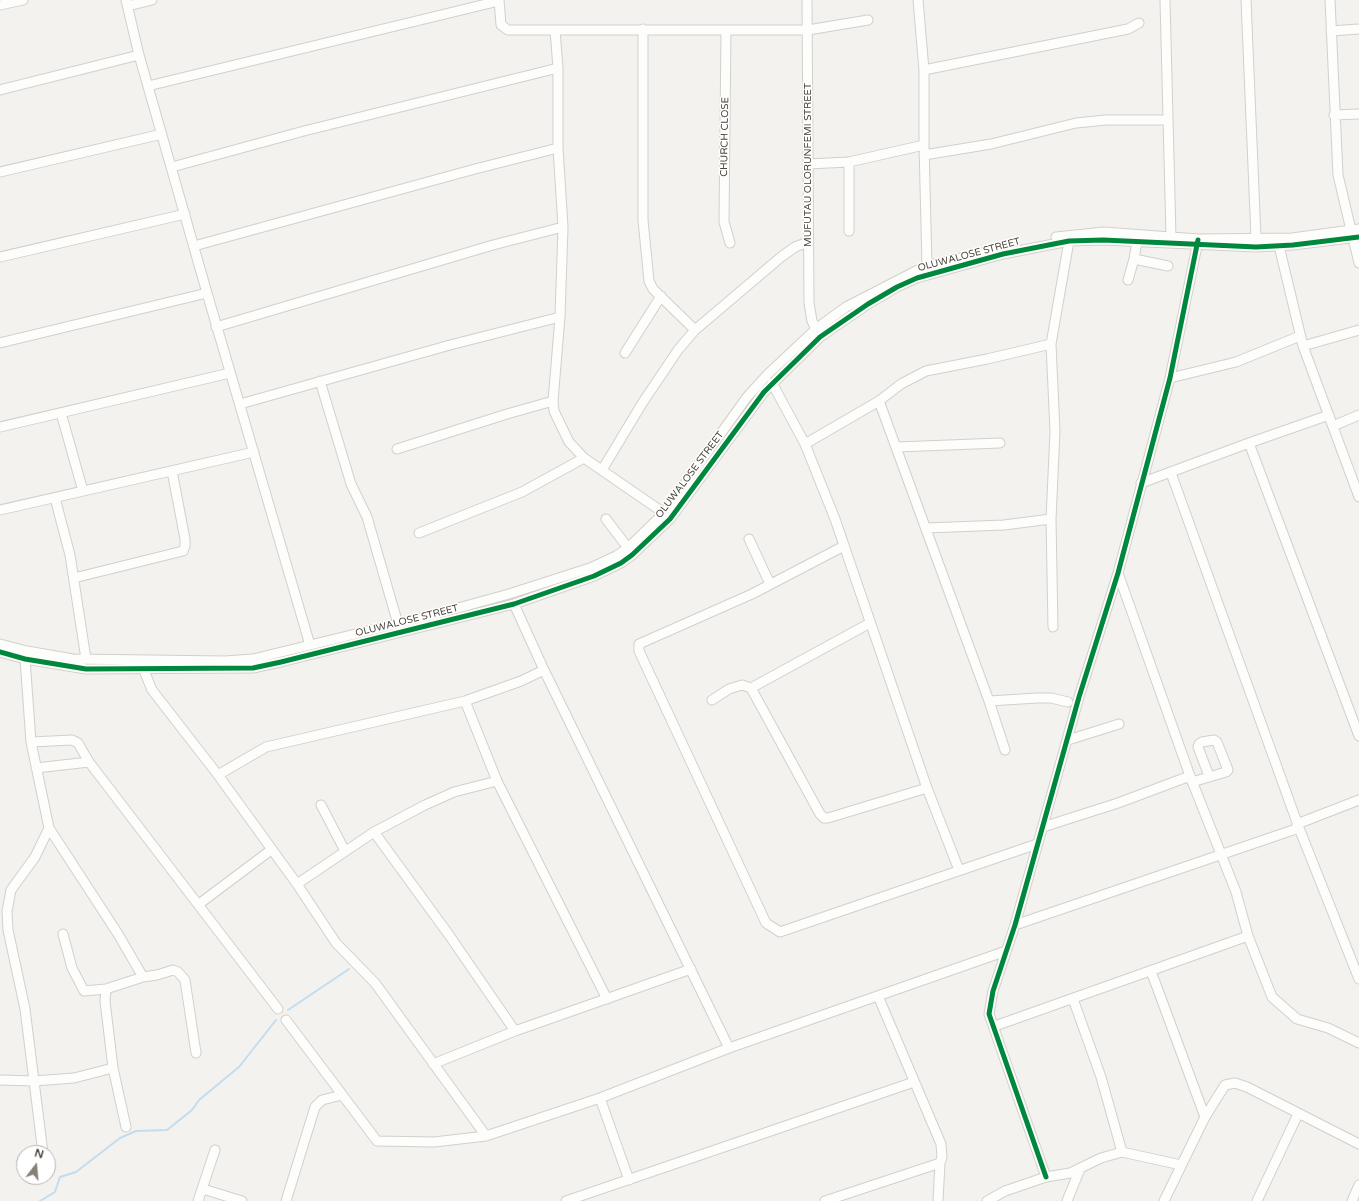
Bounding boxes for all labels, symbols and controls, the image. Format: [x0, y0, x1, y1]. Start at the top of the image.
street label: MUFUTAU OLORUNFEMI STREET [802, 83, 814, 247]
street label: CHURCH CLOSE [718, 97, 732, 177]
street label: OLUWALOSE STREET [916, 236, 1022, 274]
street label: OLUWALOSE STREET [653, 429, 727, 521]
street label: OLUWALOSE STREET [354, 602, 460, 640]
north arrow [16, 1145, 56, 1185]
text: N [33, 1146, 45, 1161]

